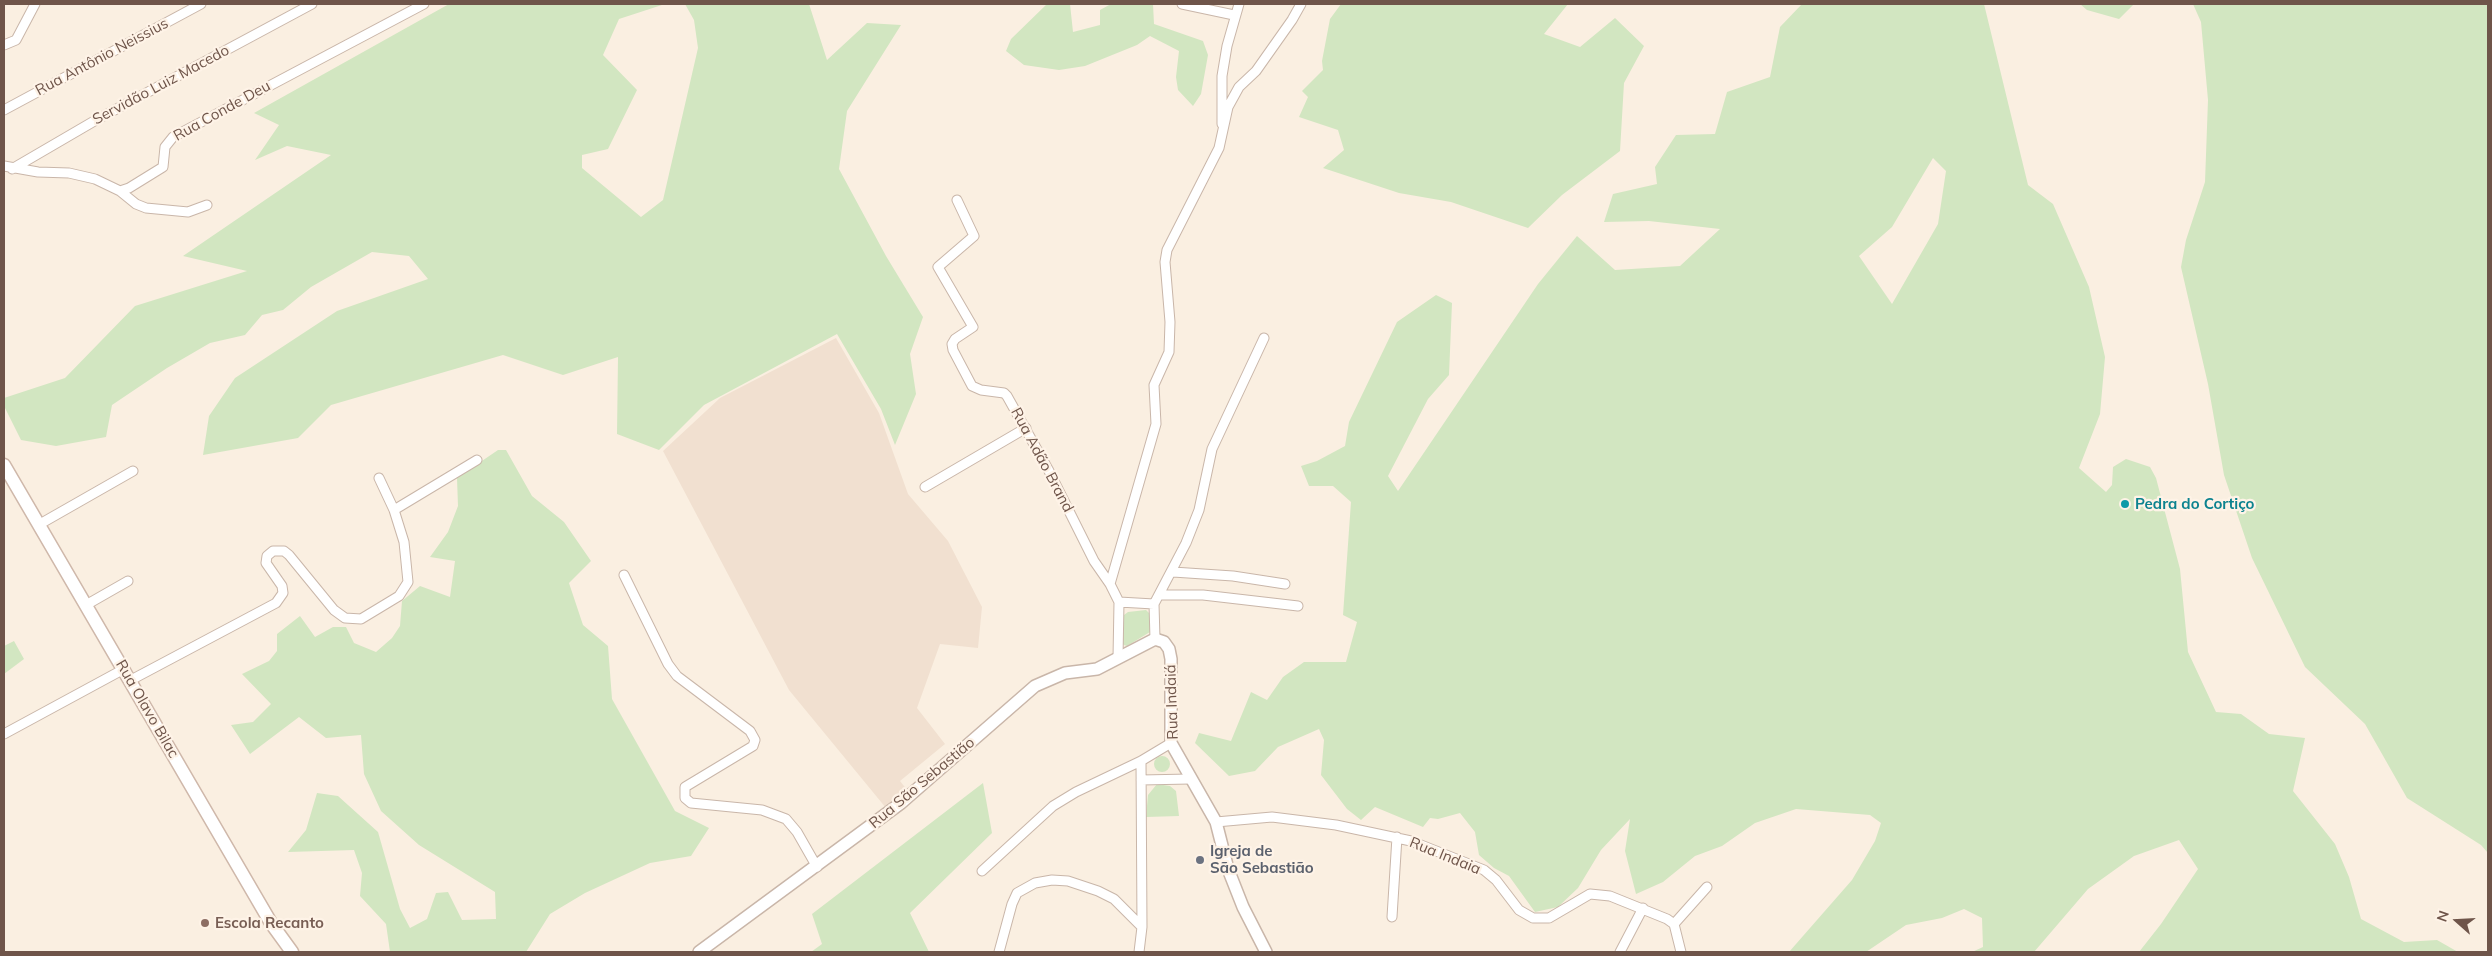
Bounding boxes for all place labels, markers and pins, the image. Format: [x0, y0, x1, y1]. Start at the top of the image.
place label: Pedra do Cortiço [2135, 495, 2254, 513]
marker: Pedra do Cortiço [2119, 498, 2131, 510]
place label: Igreja de São Sebastião [1210, 842, 1314, 877]
marker: Igreja de São Sebastião [1194, 854, 1206, 866]
place label: Escola Recanto [215, 914, 324, 932]
marker: Escola Recanto [199, 917, 211, 929]

